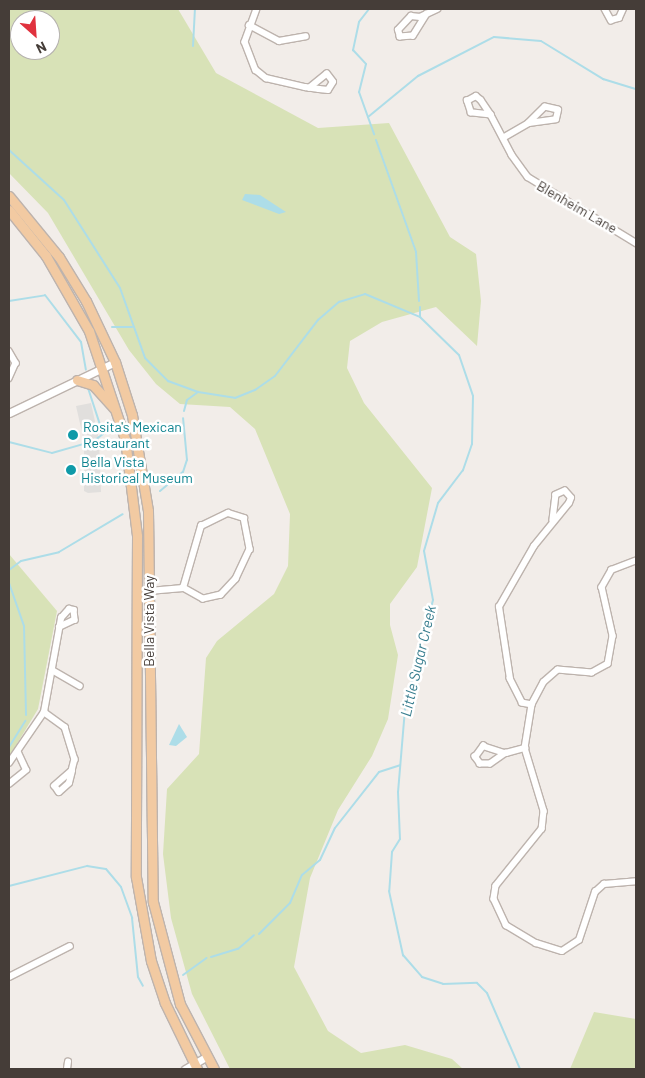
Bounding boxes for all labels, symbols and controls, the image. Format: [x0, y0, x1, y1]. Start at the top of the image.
north arrow [10, 10, 60, 60]
text: N [33, 38, 49, 58]
street label: Blenheim Lane [534, 177, 620, 237]
place label: Rosita's Mexican Restaurant [83, 419, 182, 452]
marker: Rosita's Mexican Restaurant [67, 429, 79, 441]
place label: Bella Vista Historical Museum [81, 454, 193, 487]
marker: Bella Vista Historical Museum [65, 464, 77, 476]
street label: Bella Vista Way [141, 575, 157, 667]
water label: Little Sugar Creek [396, 604, 440, 718]

